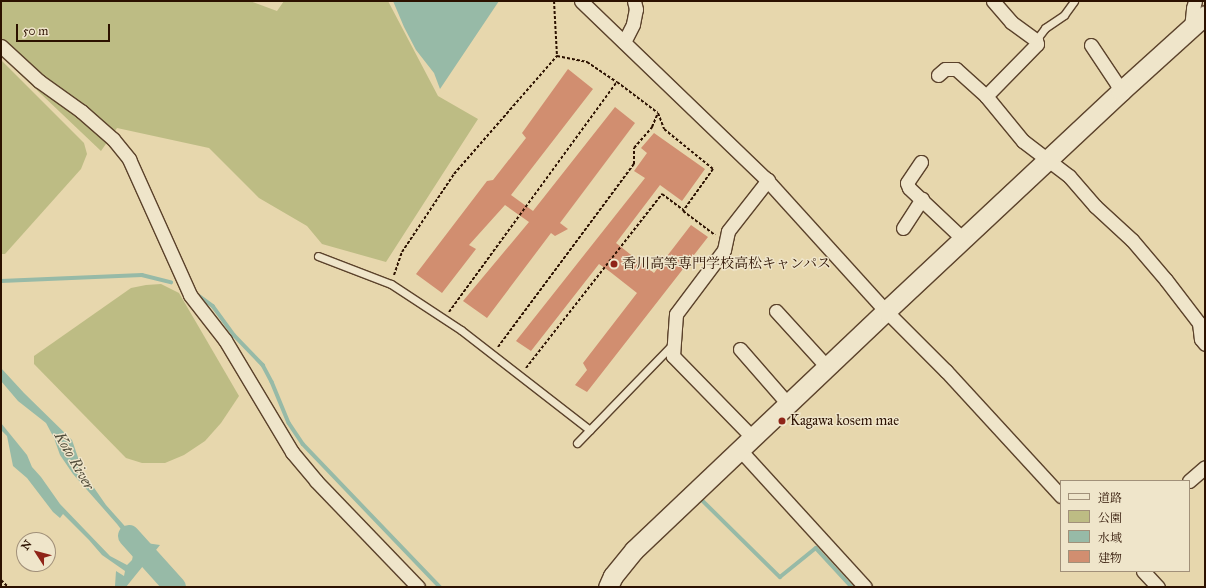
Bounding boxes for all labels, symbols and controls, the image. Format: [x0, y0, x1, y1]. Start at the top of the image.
scale bar [18, 16, 112, 42]
text: 50 m [23, 24, 48, 38]
place label: 香川高等専門学校高松キャンパス [622, 256, 832, 272]
marker: 香川高等専門学校高松キャンパス [609, 259, 619, 269]
place label: Kagawa kosem mae [790, 413, 899, 429]
marker: Kagawa kosem mae [777, 416, 787, 426]
water label: Koto River [50, 429, 98, 493]
legend [1060, 480, 1190, 572]
text: 道路 [1098, 491, 1122, 505]
text: 公園 [1098, 511, 1122, 525]
text: 水域 [1098, 531, 1122, 545]
north arrow [16, 532, 56, 572]
text: N [19, 538, 35, 553]
text: 建物 [1098, 551, 1122, 565]

